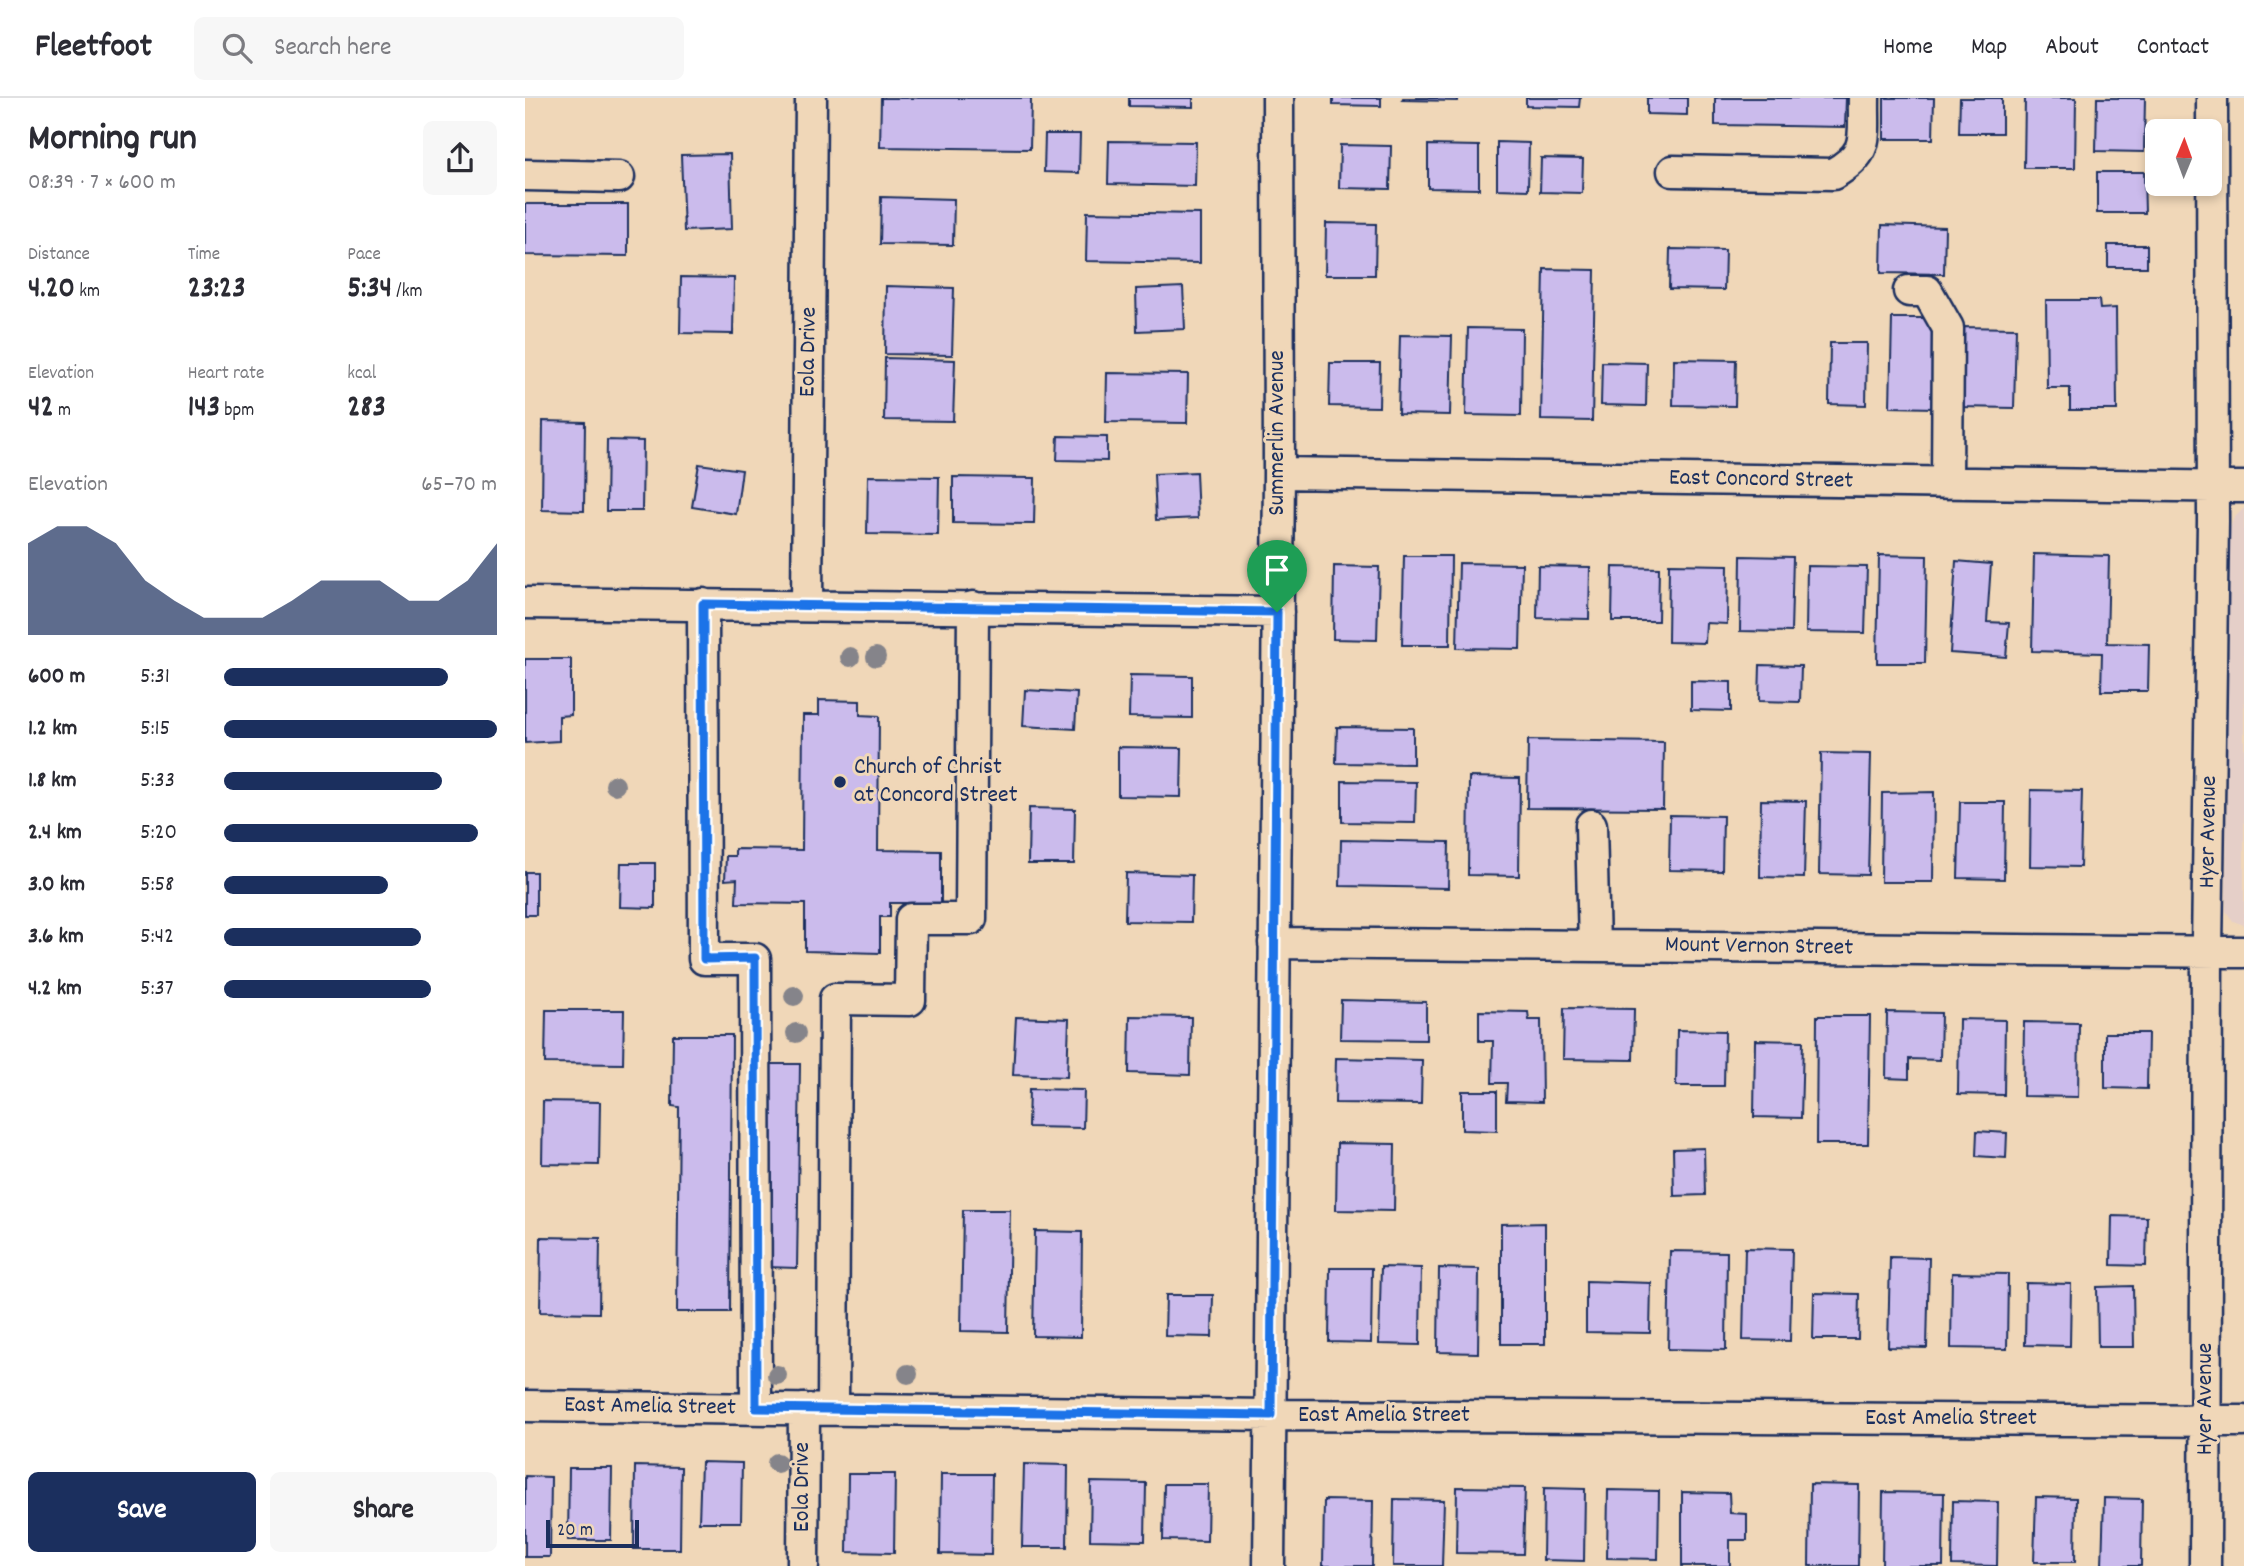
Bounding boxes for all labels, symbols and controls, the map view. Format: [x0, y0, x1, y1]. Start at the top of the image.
search box [194, 17, 684, 80]
text: Fleetfoot [35, 25, 152, 72]
icon: search [218, 29, 256, 67]
text: Search here [274, 30, 391, 67]
text: Home [1883, 31, 1933, 65]
text: Map [1971, 31, 2007, 65]
text: About [2045, 31, 2099, 65]
text: Contact [2137, 31, 2209, 65]
text: Morning run [28, 113, 197, 168]
north arrow [2145, 119, 2223, 196]
map controls [2145, 119, 2222, 196]
button: share [423, 121, 497, 195]
text: 08:39 · 7 × 600 m [28, 167, 176, 200]
text: Distance [28, 242, 90, 269]
text: Time [188, 242, 220, 269]
text: Pace [347, 242, 381, 269]
text: 4.20 [28, 269, 75, 312]
text: 23:23 [188, 269, 246, 312]
text: 5:34 [347, 269, 392, 312]
text: km [75, 279, 100, 306]
text: /km [392, 279, 423, 306]
street label: Eola Drive [791, 307, 827, 397]
street label: Summerlin Avenue [1261, 350, 1295, 516]
text: Elevation [28, 361, 94, 388]
text: Heart rate [188, 361, 264, 388]
text: kcal [347, 361, 376, 388]
text: 42 [28, 388, 54, 431]
text: 143 [188, 388, 220, 431]
text: 283 [347, 388, 386, 431]
text: m [54, 398, 71, 425]
text: bpm [220, 398, 254, 425]
street label: East Concord Street [1668, 461, 1854, 499]
text: Elevation [28, 469, 108, 502]
text: 65–70 m [421, 469, 497, 502]
pin [1247, 540, 1307, 612]
icon: arrive [1258, 551, 1296, 589]
text: 600 m [28, 661, 85, 694]
text: 5:31 [140, 661, 170, 694]
text: 1.2 km [28, 713, 77, 746]
text: 5:15 [140, 713, 170, 746]
place label: Church of Christ at Concord Street [854, 751, 1018, 813]
text: 1.8 km [28, 765, 77, 798]
text: 5:33 [140, 765, 175, 798]
marker: Church of Christ at Concord Street [832, 774, 848, 790]
street label: Hyer Avenue [2191, 775, 2227, 889]
text: 2.4 km [28, 817, 82, 850]
text: 5:20 [140, 817, 177, 850]
text: 3.0 km [28, 869, 85, 902]
text: 5:58 [140, 869, 174, 902]
text: 3.6 km [28, 921, 84, 954]
text: 5:42 [140, 921, 174, 954]
street label: Mount Vernon Street [1665, 928, 1854, 966]
text: 4.2 km [28, 973, 82, 1006]
text: 5:37 [140, 973, 174, 1006]
street label: Hyer Avenue [2189, 1343, 2223, 1455]
street label: East Amelia Street [564, 1389, 736, 1426]
street label: East Amelia Street [1298, 1399, 1470, 1433]
street label: East Amelia Street [1865, 1402, 2037, 1436]
street label: Eola Drive [786, 1442, 820, 1532]
button: Save [28, 1472, 256, 1552]
button: Share [270, 1472, 497, 1552]
scale bar [546, 1517, 639, 1549]
text: 20 m [557, 1518, 593, 1545]

